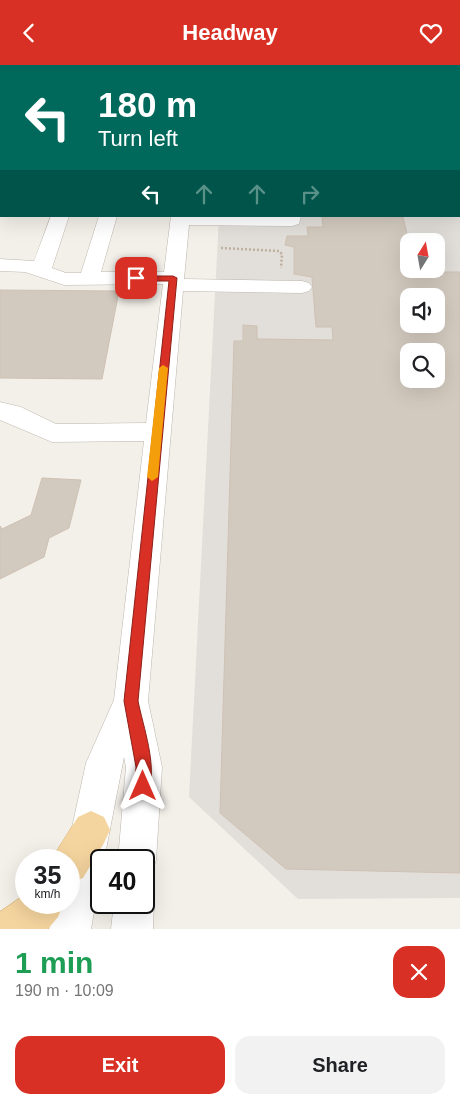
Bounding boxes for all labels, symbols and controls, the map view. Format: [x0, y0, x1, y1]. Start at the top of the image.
icon: back [15, 19, 43, 47]
icon: heart [417, 19, 445, 47]
text: Headway [182, 20, 278, 45]
icon: left [15, 85, 80, 150]
text: 180 m [98, 85, 197, 124]
text: Turn left [98, 126, 178, 151]
icon: left [137, 180, 165, 208]
icon: ahead [190, 180, 218, 208]
icon: ahead [243, 180, 271, 208]
icon: right [296, 180, 324, 208]
north arrow [400, 233, 445, 277]
map controls [400, 233, 445, 388]
pin [115, 257, 157, 299]
icon: arrive [122, 264, 150, 292]
button: sound [400, 288, 445, 333]
button: search [400, 343, 445, 388]
position arrow [116, 759, 168, 811]
speed limit sign: 40 [90, 849, 155, 914]
text: 35 [34, 861, 61, 889]
text: km/h [34, 887, 61, 901]
text: 1 min [15, 946, 93, 979]
button: close [393, 946, 445, 998]
text: 190 m · 10:09 [15, 982, 114, 999]
button: Exit [15, 1036, 225, 1094]
button: Share [235, 1036, 445, 1094]

